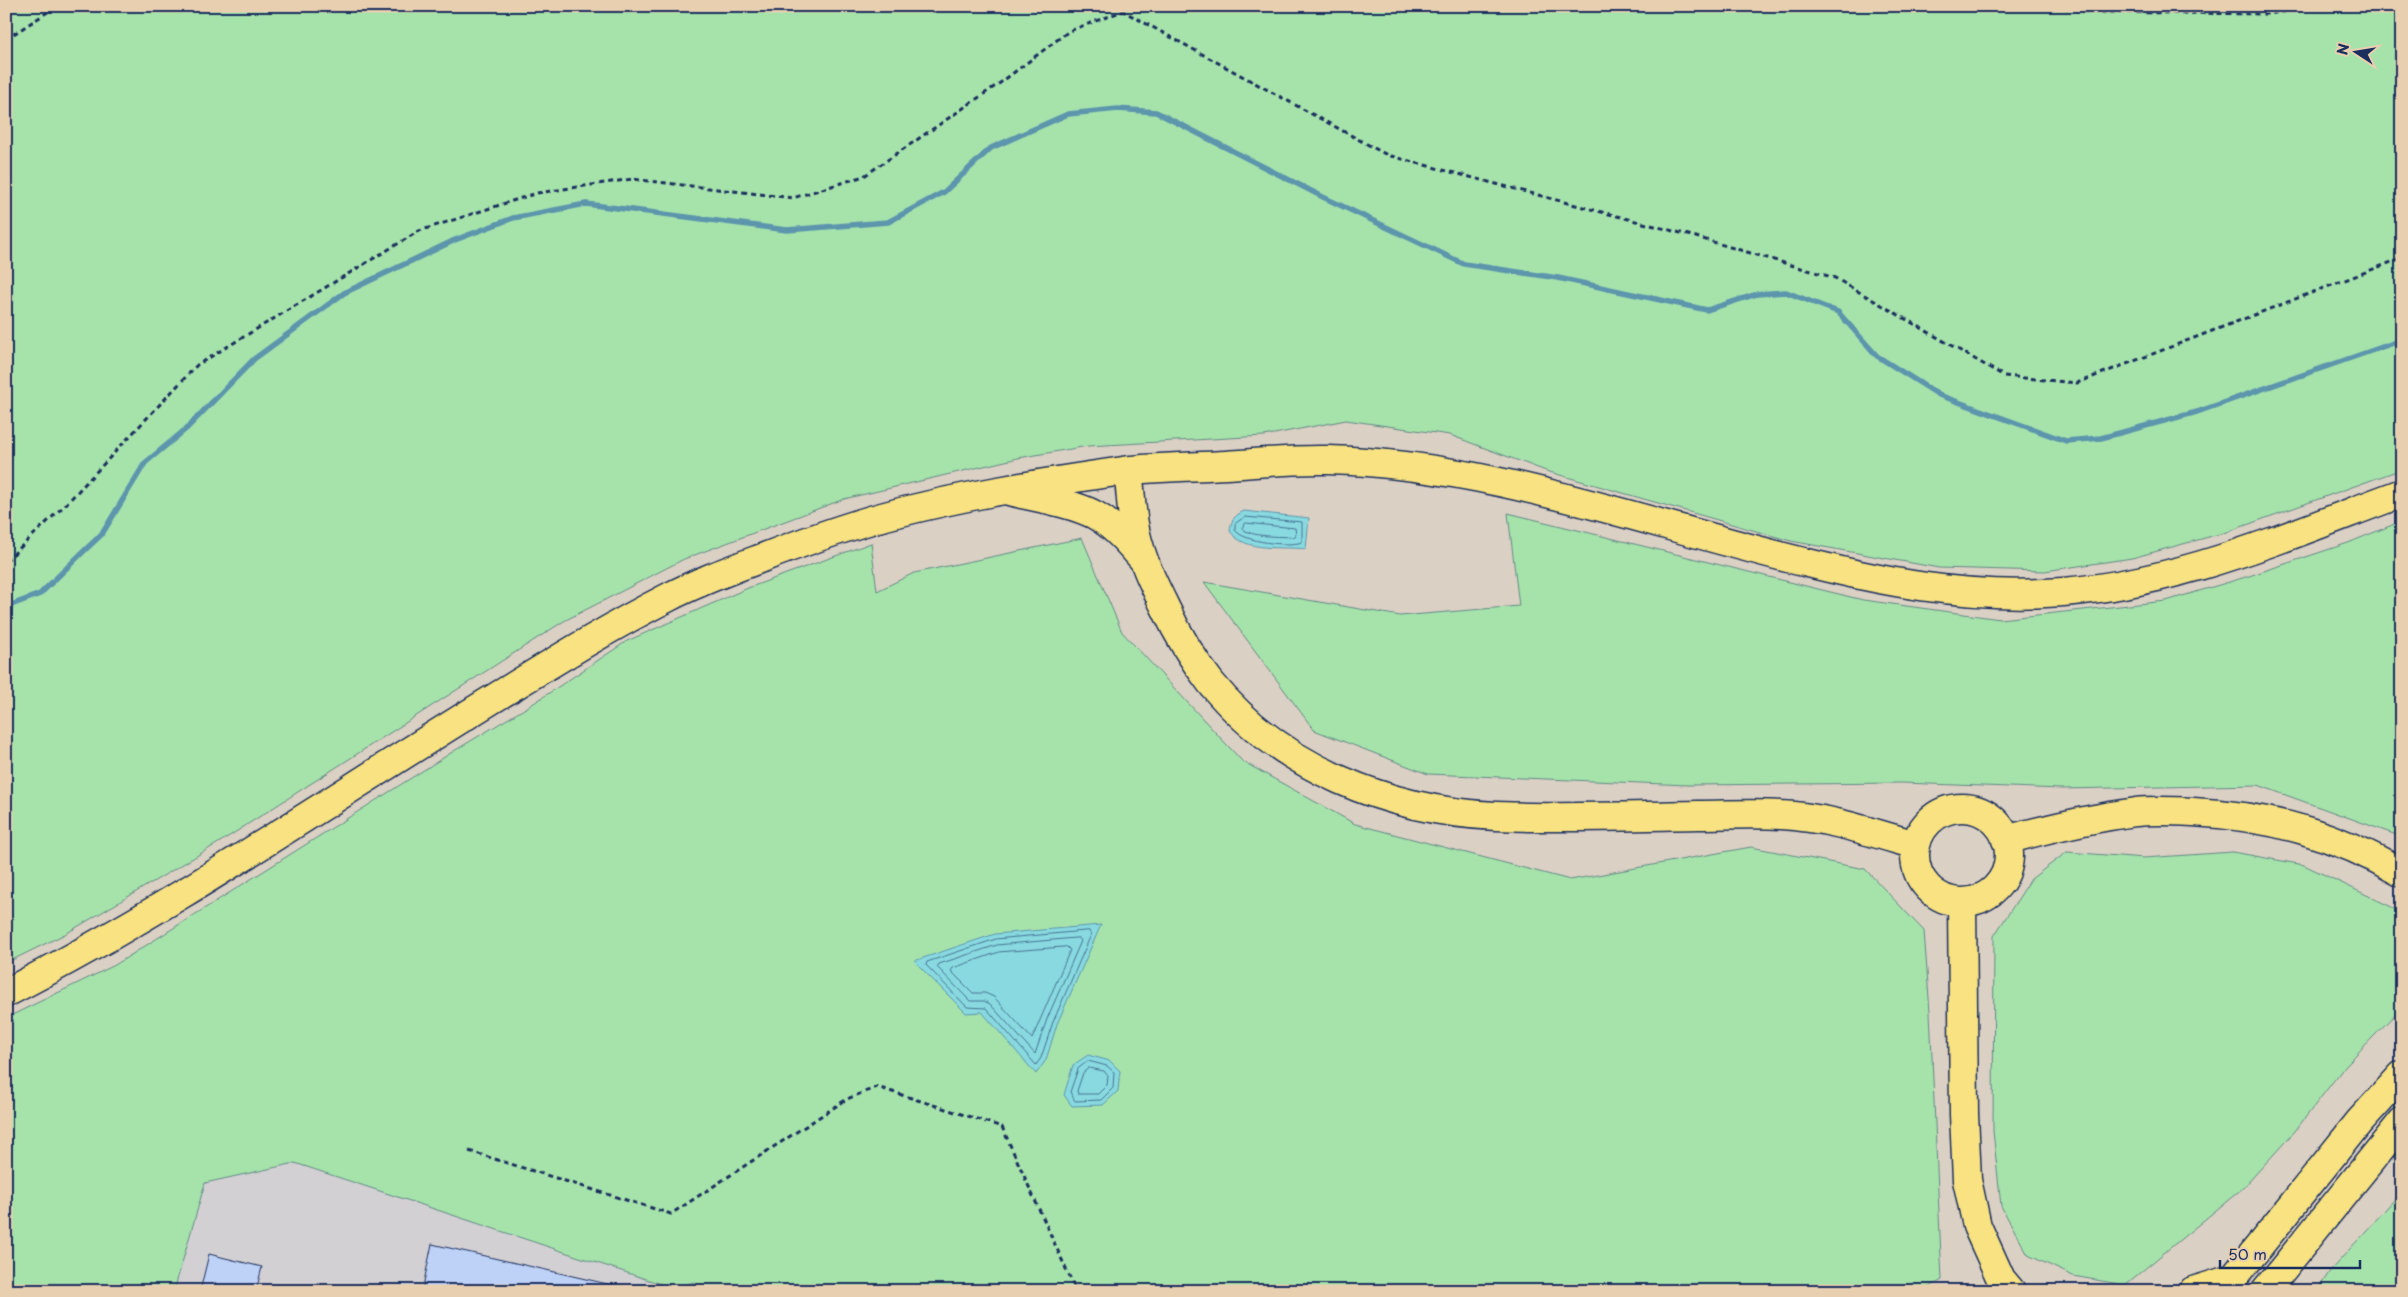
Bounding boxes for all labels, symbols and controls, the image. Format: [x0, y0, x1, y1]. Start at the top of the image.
north arrow [2330, 28, 2380, 78]
text: N [2331, 42, 2354, 57]
scale bar [2220, 1237, 2360, 1269]
text: 50 m [2228, 1242, 2267, 1265]

